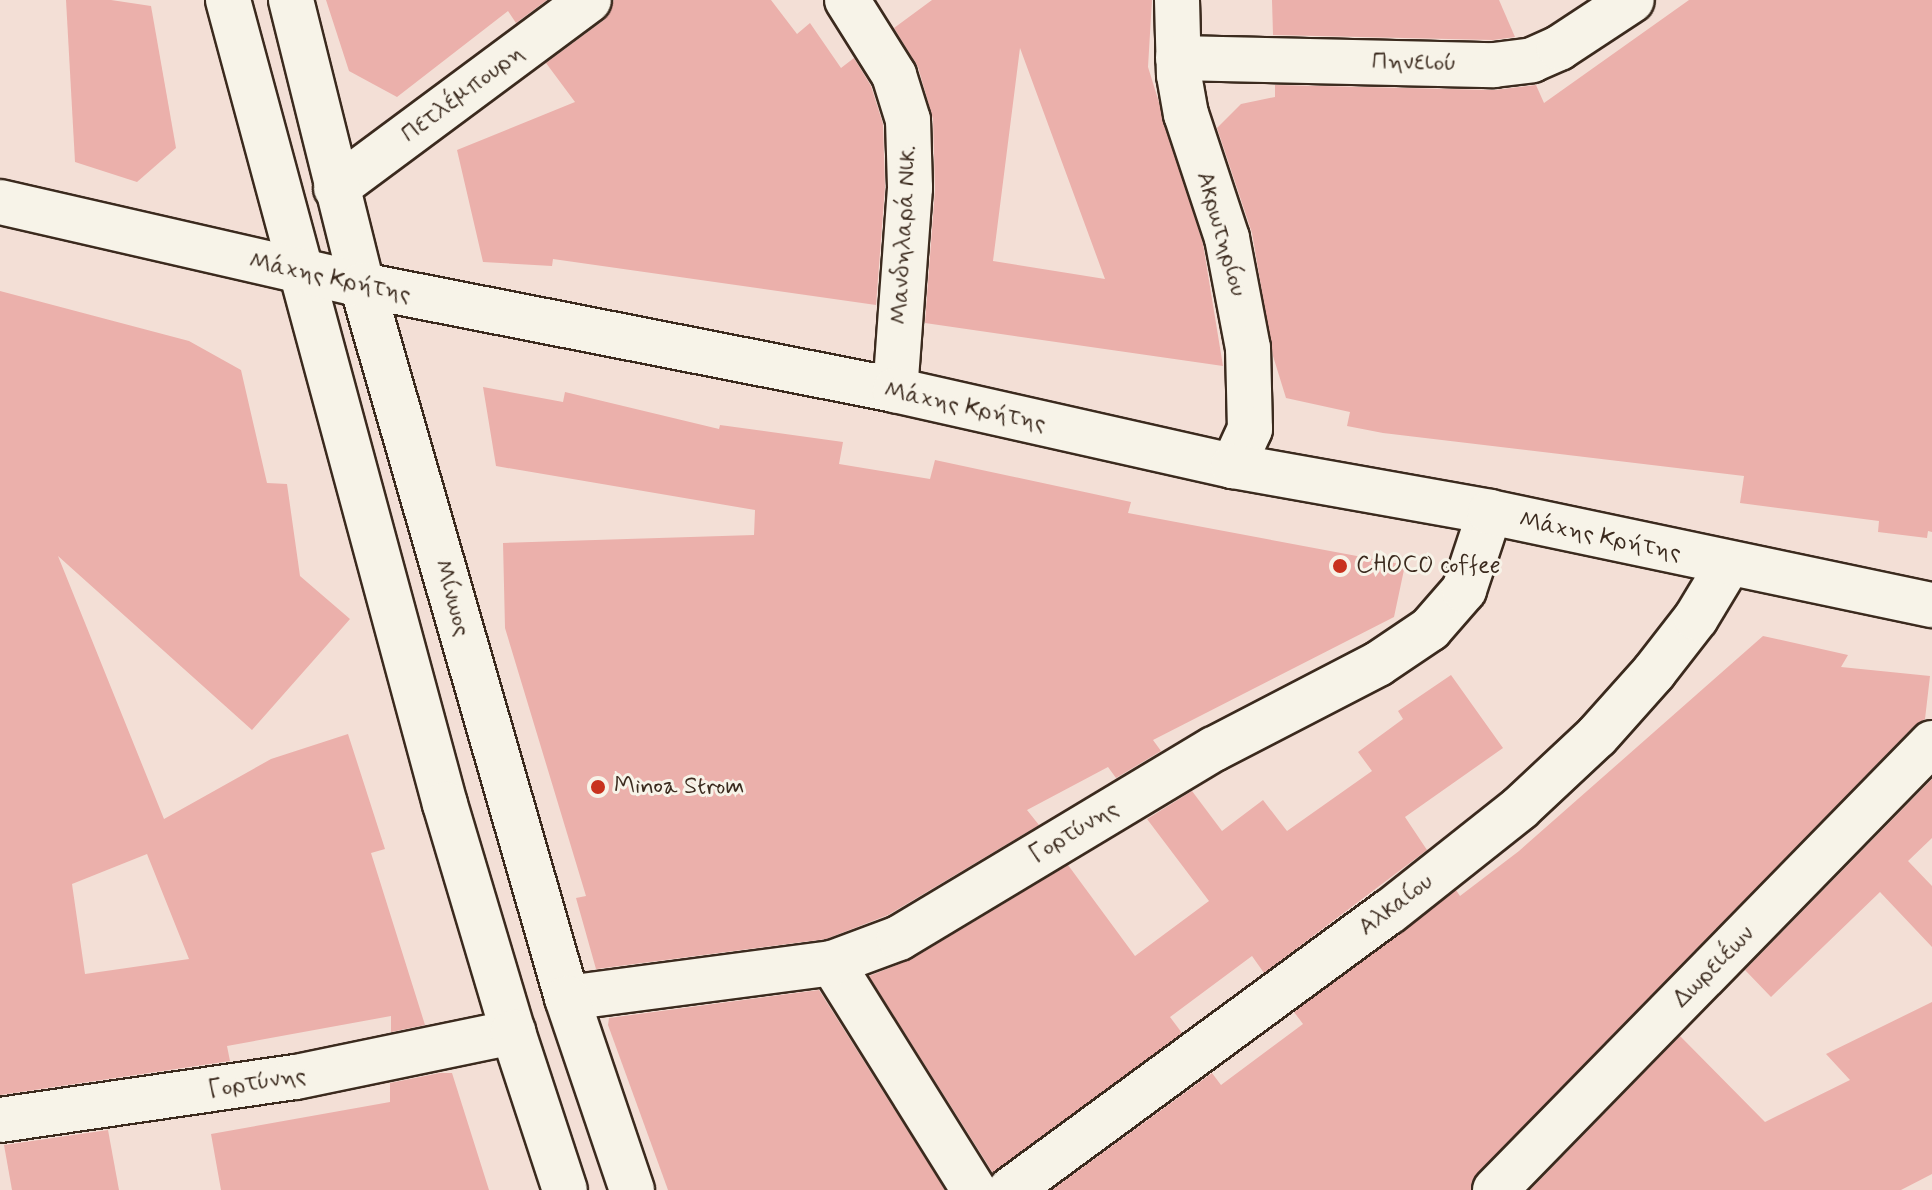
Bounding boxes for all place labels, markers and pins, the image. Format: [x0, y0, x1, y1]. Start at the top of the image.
place label: CHOCO coffee [1356, 552, 1501, 580]
marker: CHOCO coffee [1331, 557, 1349, 575]
place label: Minoa Strom [614, 773, 744, 801]
marker: Minoa Strom [589, 778, 607, 796]

